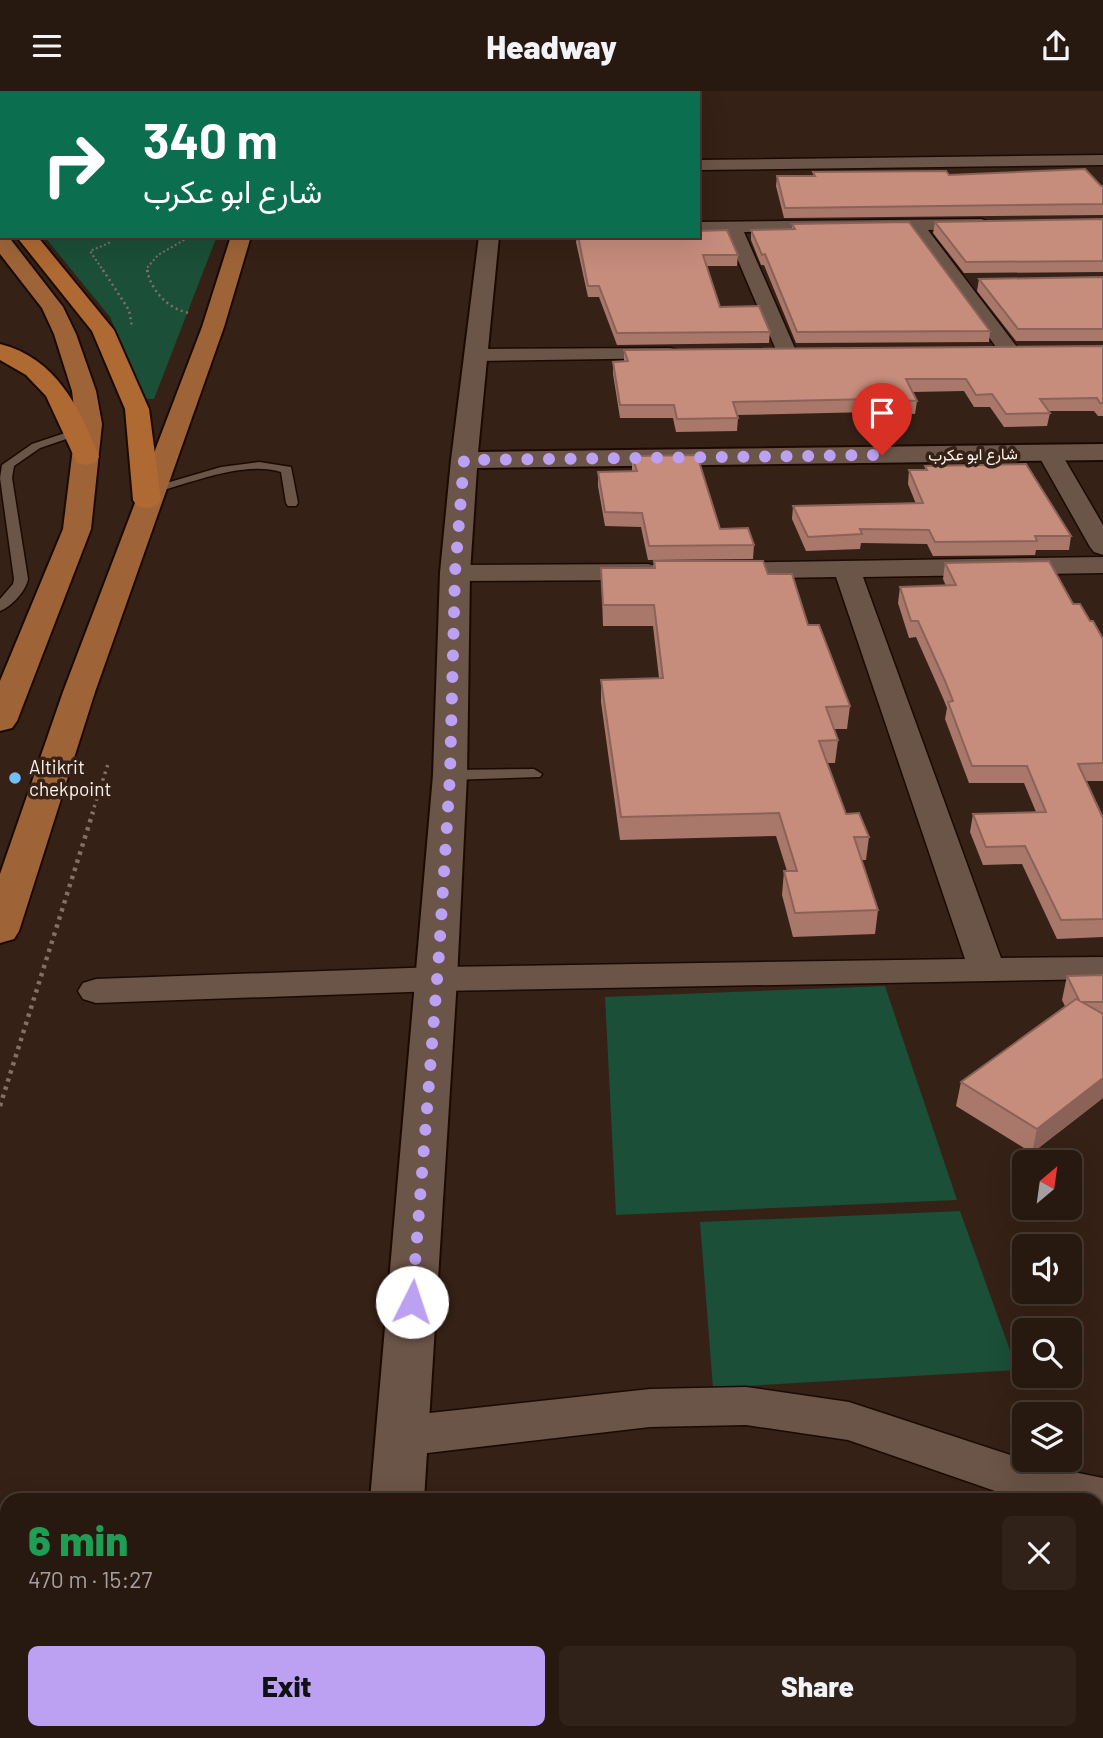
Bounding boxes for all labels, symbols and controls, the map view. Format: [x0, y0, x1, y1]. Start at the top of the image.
icon: menu [28, 27, 66, 65]
text: Headway [486, 27, 617, 65]
icon: share [1037, 27, 1075, 65]
text: 340 m [143, 110, 278, 169]
icon: right [28, 119, 119, 210]
text: شارع ابو عكرب [143, 171, 322, 209]
pin [852, 383, 912, 455]
icon: arrive [863, 394, 901, 432]
street label: شارع ابو عكرب [928, 443, 1018, 467]
place label: Altikrit chekpoint [29, 755, 111, 800]
marker: Altikrit chekpoint [7, 770, 23, 786]
north arrow [1012, 1150, 1082, 1220]
map controls [1012, 1150, 1082, 1472]
button: sound [1012, 1234, 1082, 1304]
position arrow [375, 1265, 449, 1339]
button: search [1012, 1318, 1082, 1388]
button: layers [1012, 1402, 1082, 1472]
text: 6 min [28, 1514, 128, 1564]
button: close [1002, 1516, 1076, 1590]
text: 470 m · 15:27 [28, 1565, 152, 1593]
button: Exit [28, 1646, 545, 1726]
button: Share [559, 1646, 1076, 1726]

